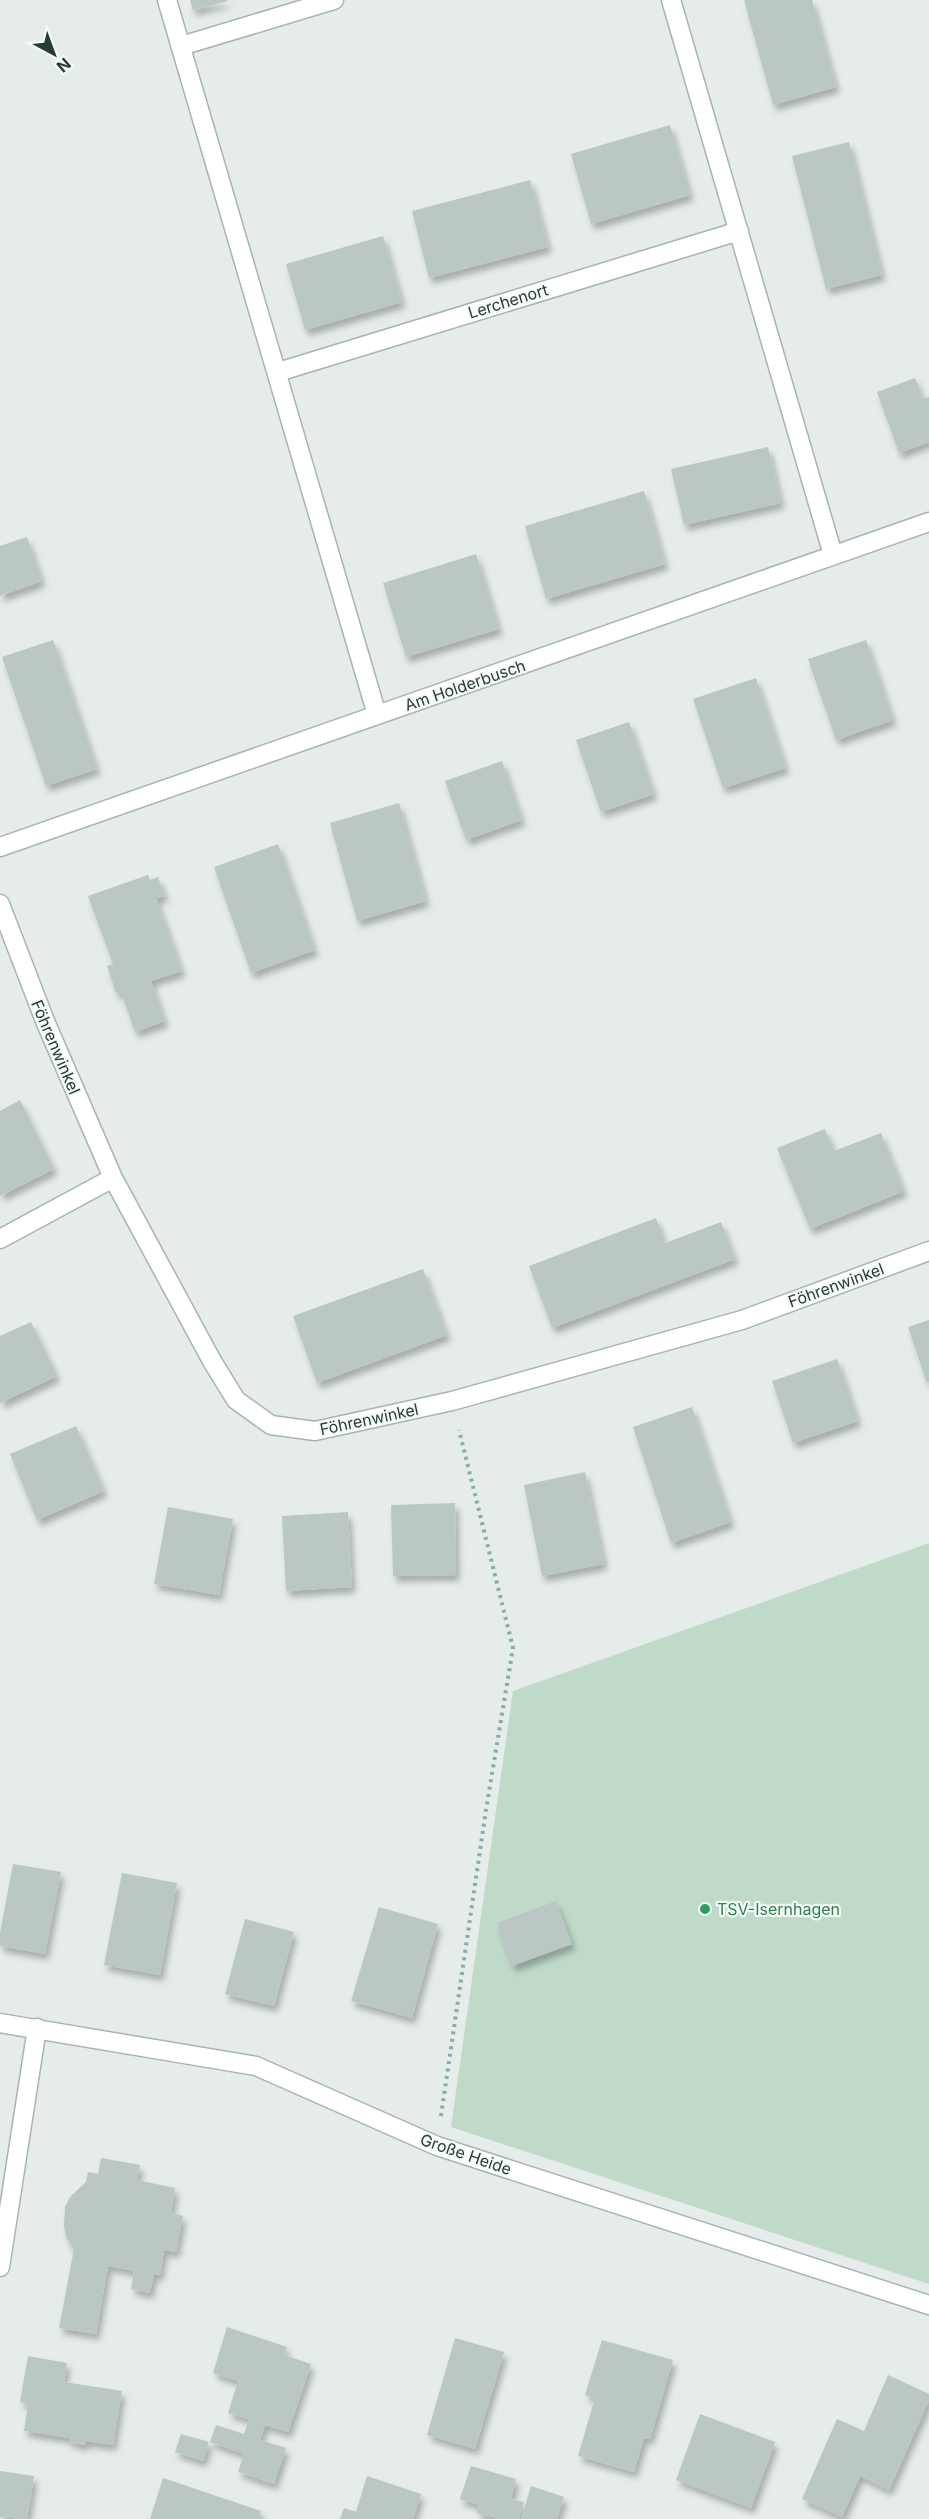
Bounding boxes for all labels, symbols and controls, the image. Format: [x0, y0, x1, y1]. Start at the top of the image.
north arrow [24, 24, 84, 84]
text: N [53, 54, 75, 77]
street label: Lerchenort [466, 279, 550, 323]
street label: Am Holderbusch [402, 655, 528, 715]
street label: Föhrenwinkel [27, 997, 85, 1097]
street label: Föhrenwinkel [785, 1258, 887, 1312]
street label: Föhrenwinkel [318, 1399, 420, 1439]
place label: TSV-Isernhagen [717, 1899, 840, 1919]
marker: TSV-Isernhagen [698, 1902, 712, 1916]
street label: Große Heide [418, 2129, 514, 2179]

